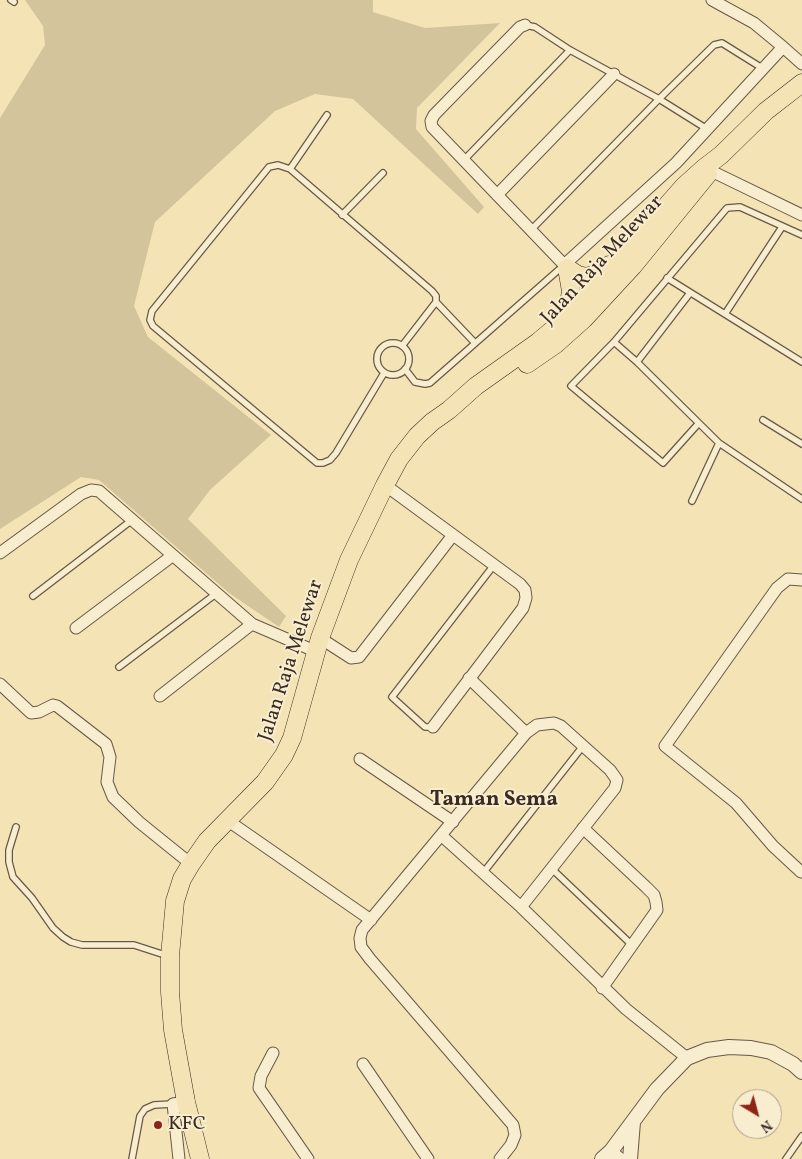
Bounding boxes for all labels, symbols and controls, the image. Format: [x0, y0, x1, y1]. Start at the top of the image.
street label: Jalan Raja Melewar [537, 191, 669, 331]
street label: Jalan Raja Melewar [255, 577, 329, 745]
district label: Taman Sema [430, 788, 558, 814]
north arrow [732, 1089, 782, 1139]
place label: KFC [168, 1113, 206, 1137]
text: N [756, 1115, 776, 1136]
marker: KFC [152, 1119, 164, 1131]

